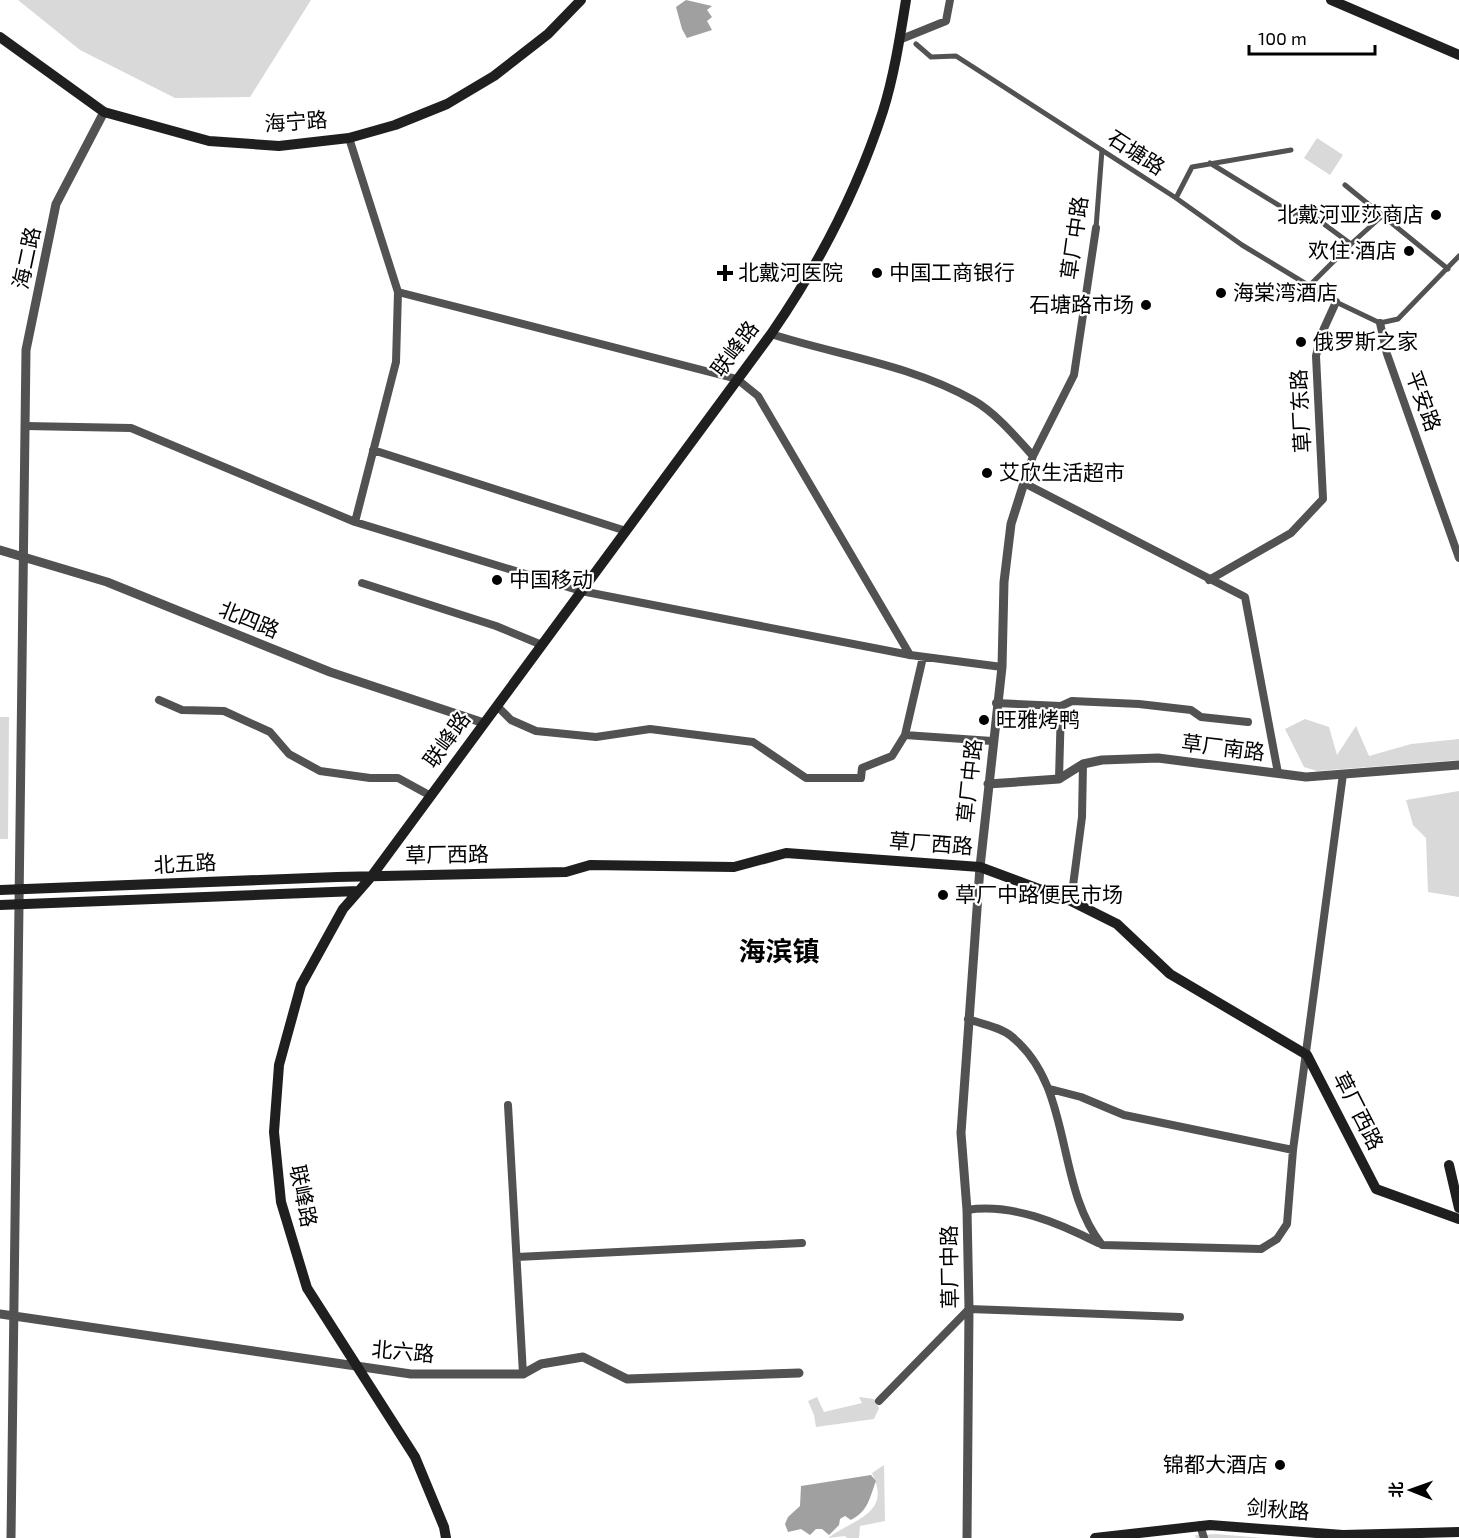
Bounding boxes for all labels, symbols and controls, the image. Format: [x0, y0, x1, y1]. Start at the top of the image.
scale bar [1249, 18, 1375, 56]
text: 100 m [1258, 27, 1307, 49]
street label: 海宁路 [264, 106, 328, 135]
street label: 石塘路 [1104, 124, 1170, 179]
street label: 草厂中路 [1055, 194, 1092, 281]
place label: 北戴河亚莎商店 [1277, 201, 1424, 226]
marker: 北戴河亚莎商店 [1429, 208, 1443, 222]
street label: 海二路 [7, 224, 44, 291]
place label: 欢住·酒店 [1308, 237, 1397, 262]
marker: 欢住·酒店 [1402, 244, 1416, 258]
place label: 北戴河医院 [738, 259, 843, 284]
place label: 中国工商银行 [889, 259, 1015, 284]
marker: 北戴河医院 [716, 264, 734, 282]
marker: 中国工商银行 [870, 266, 884, 280]
place label: 海棠湾酒店 [1233, 279, 1338, 304]
marker: 海棠湾酒店 [1214, 286, 1228, 300]
place label: 石塘路市场 [1029, 291, 1134, 316]
marker: 石塘路市场 [1139, 298, 1153, 312]
street label: 联峰路 [705, 315, 763, 381]
place label: 俄罗斯之家 [1313, 328, 1418, 353]
marker: 俄罗斯之家 [1294, 335, 1308, 349]
street label: 平安路 [1402, 367, 1447, 434]
street label: 草厂东路 [1285, 368, 1314, 454]
place label: 艾欣生活超市 [999, 459, 1125, 484]
marker: 艾欣生活超市 [980, 466, 994, 480]
place label: 中国移动 [509, 566, 593, 591]
marker: 中国移动 [490, 573, 504, 587]
street label: 北四路 [216, 595, 283, 642]
street label: 联峰路 [417, 706, 474, 772]
place label: 旺雅烤鸭 [996, 706, 1080, 731]
marker: 旺雅烤鸭 [977, 713, 991, 727]
street label: 草厂南路 [1180, 729, 1266, 764]
street label: 草厂中路 [952, 738, 985, 824]
street label: 草厂西路 [888, 827, 974, 858]
street label: 草厂西路 [405, 840, 489, 867]
street label: 北五路 [153, 848, 217, 877]
place label: 草厂中路便民市场 [955, 881, 1123, 906]
marker: 草厂中路便民市场 [936, 888, 950, 902]
district label: 海滨镇 [739, 934, 820, 966]
street label: 草厂西路 [1329, 1067, 1390, 1153]
street label: 联峰路 [286, 1162, 323, 1229]
street label: 草厂中路 [935, 1225, 962, 1309]
street label: 北六路 [371, 1335, 436, 1366]
place label: 锦都大酒店 [1163, 1451, 1268, 1476]
marker: 锦都大酒店 [1273, 1458, 1287, 1472]
north arrow [1381, 1460, 1441, 1520]
text: 北 [1386, 1482, 1405, 1498]
street label: 剑秋路 [1246, 1494, 1310, 1523]

